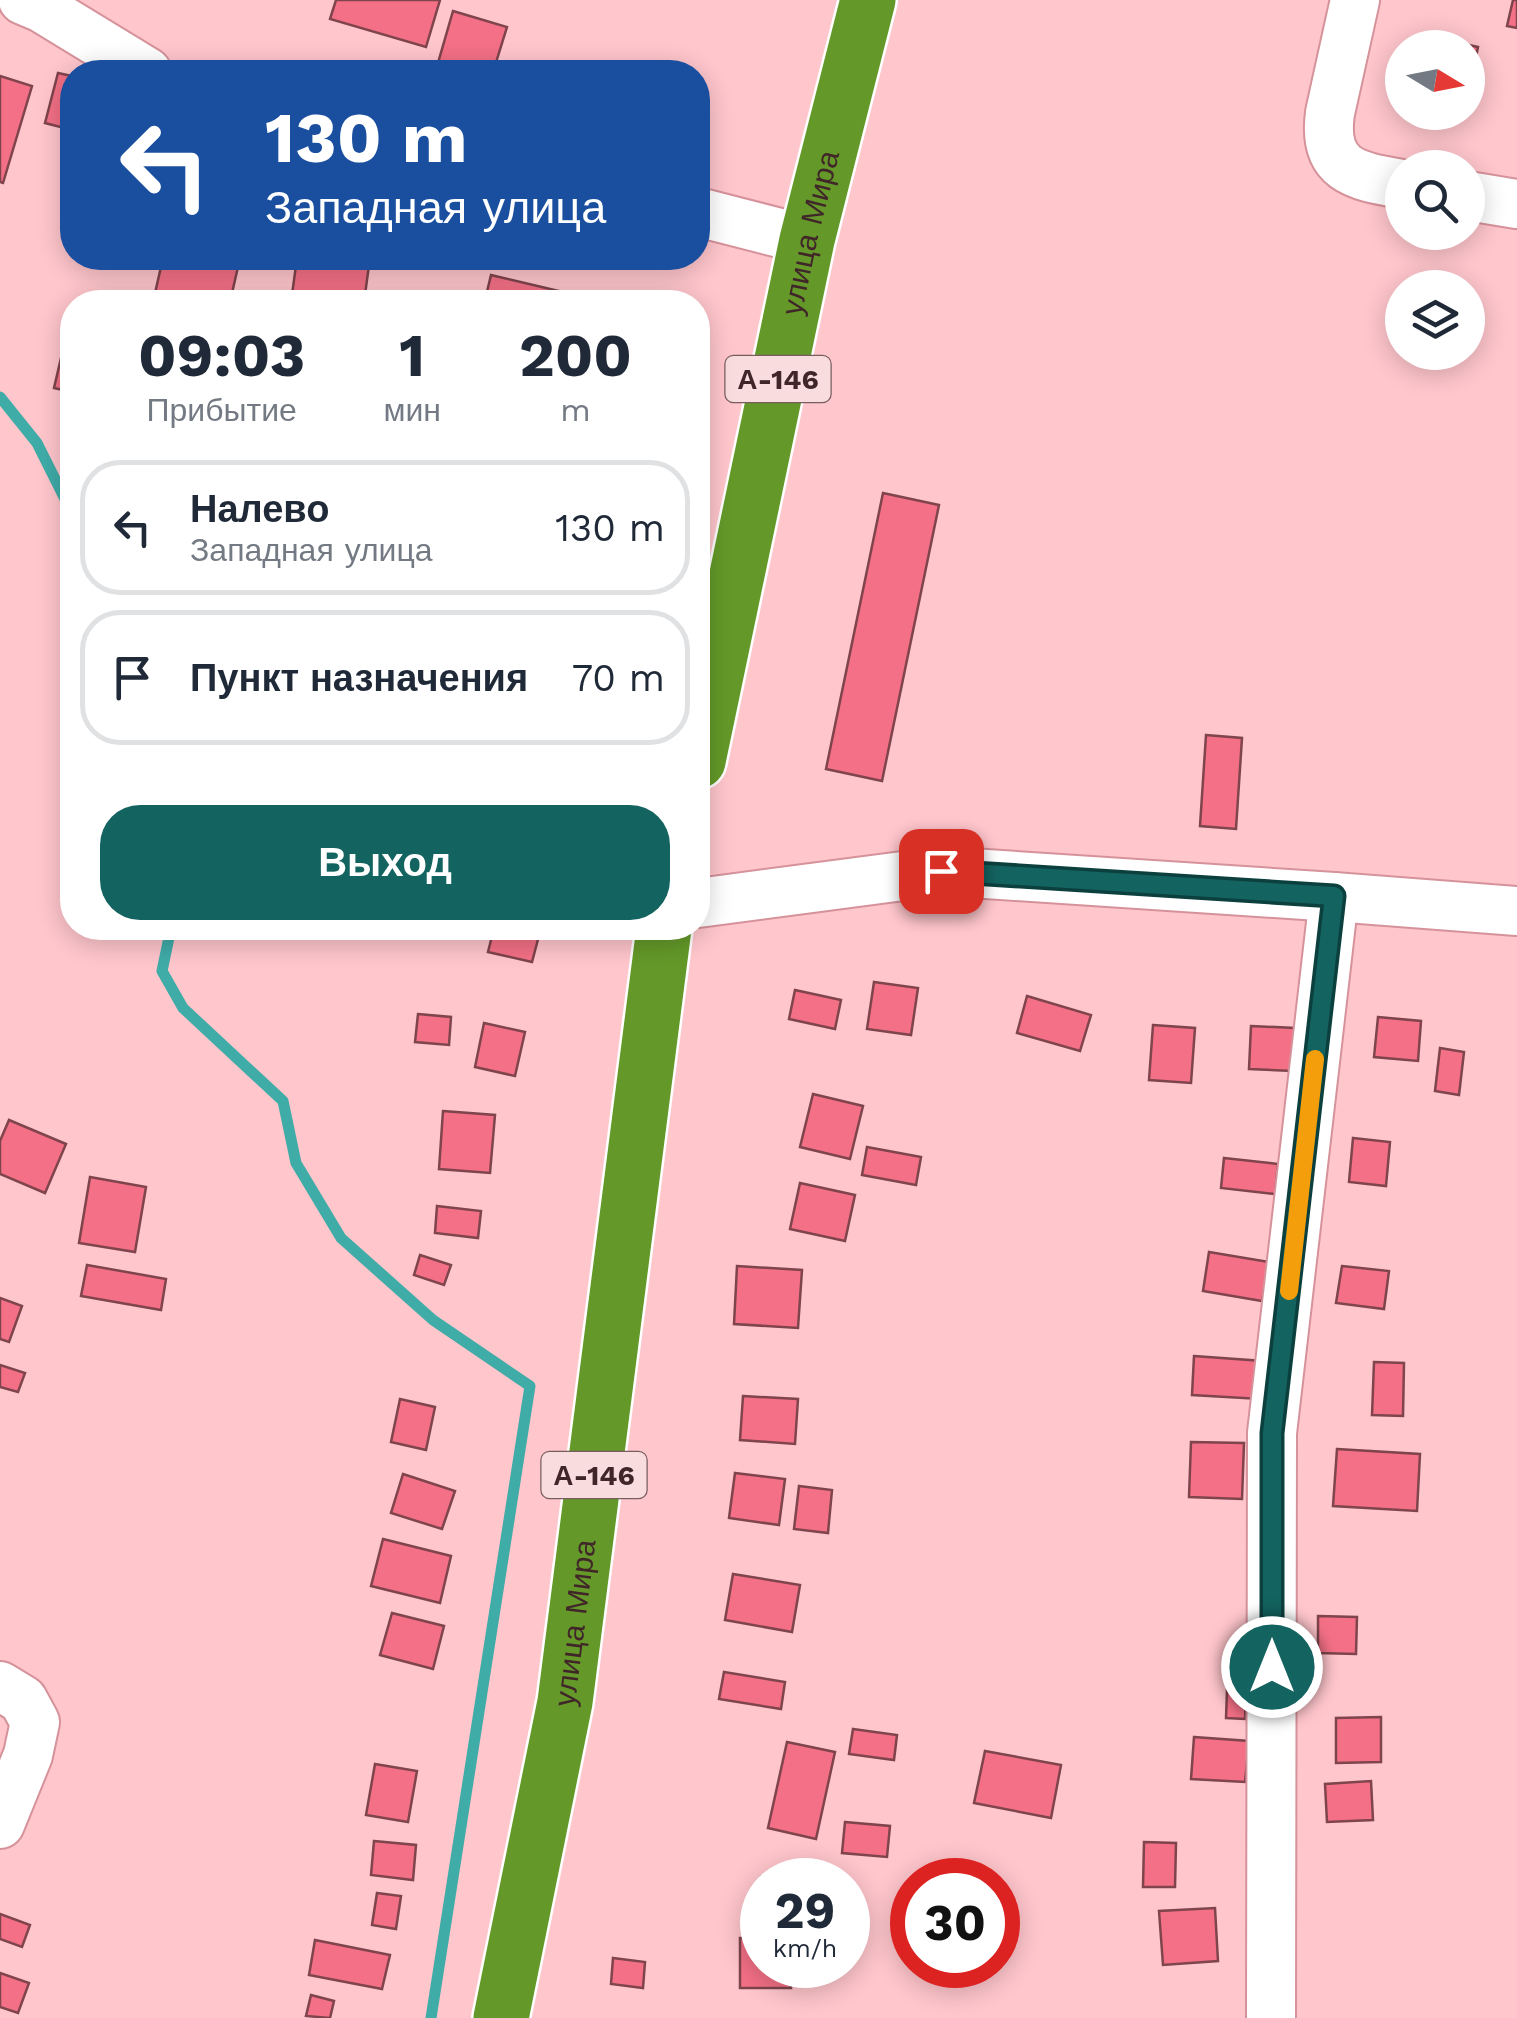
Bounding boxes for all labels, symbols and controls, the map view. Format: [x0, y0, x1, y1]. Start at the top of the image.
north arrow [1385, 30, 1485, 130]
map controls [1385, 30, 1485, 370]
text: 130 m [265, 97, 468, 179]
icon: left [100, 100, 230, 230]
street label: улица Мира [774, 146, 846, 318]
button: search [1385, 150, 1485, 250]
text: Западная улица [265, 181, 606, 234]
button: layers [1385, 270, 1485, 370]
text: 09:03 [138, 320, 305, 391]
text: 1 [399, 320, 425, 391]
text: 200 [519, 320, 632, 391]
road number: А-146 [726, 356, 830, 402]
text: Прибытие [147, 391, 297, 429]
text: мин [383, 391, 441, 429]
text: m [560, 391, 591, 429]
text: Налево [190, 487, 329, 531]
icon: left [105, 500, 160, 555]
text: 130 m [555, 506, 665, 550]
text: Западная улица [190, 531, 433, 569]
icon: arrive [105, 650, 160, 705]
text: Пункт назначения [190, 656, 528, 700]
text: 70 m [572, 656, 665, 700]
button: Выход [100, 805, 670, 920]
pin [899, 829, 984, 914]
icon: arrive [914, 844, 969, 899]
road number: А-146 [542, 1452, 646, 1498]
street label: улица Мира [547, 1537, 603, 1708]
position arrow [1220, 1615, 1324, 1719]
speed limit sign: 30 [890, 1858, 1020, 1988]
text: 29 [775, 1881, 835, 1940]
text: km/h [773, 1934, 837, 1963]

